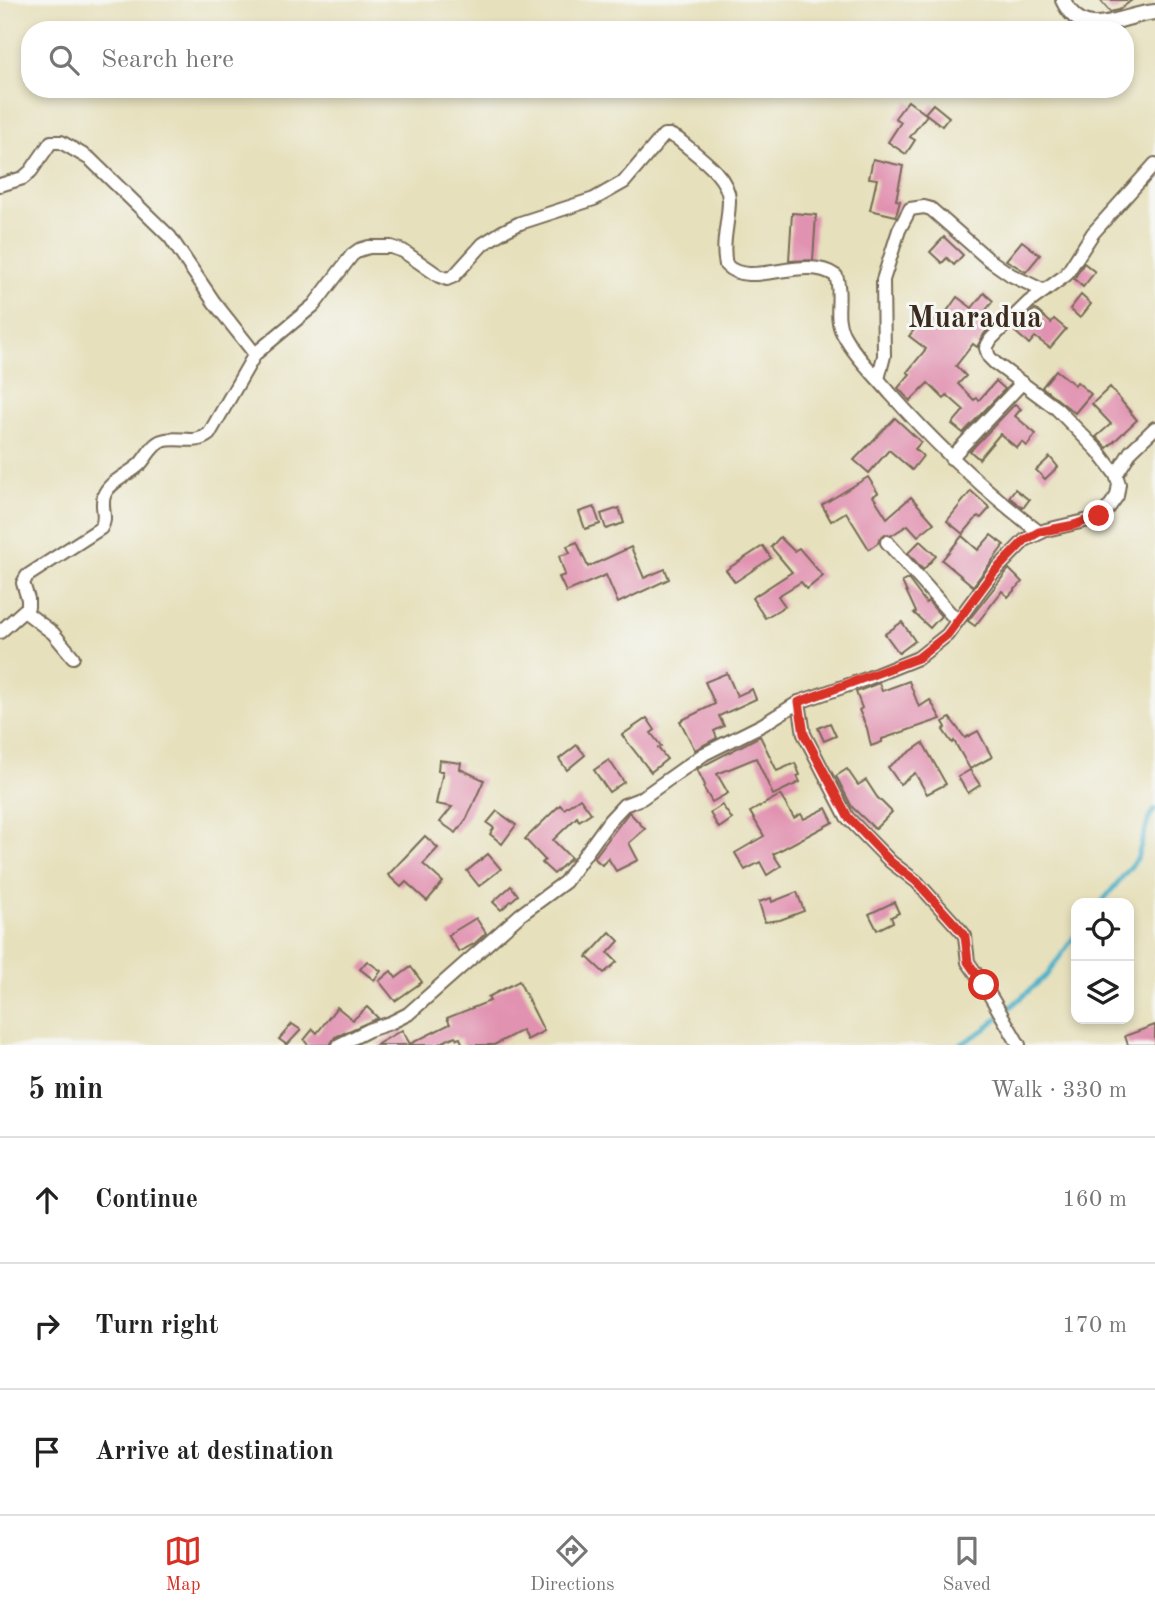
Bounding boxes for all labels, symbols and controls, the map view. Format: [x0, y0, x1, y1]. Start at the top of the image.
search box [21, 21, 1134, 98]
icon: search [45, 41, 83, 79]
text: Search here [101, 47, 234, 73]
district label: Muaradua [908, 304, 1042, 334]
route end [1083, 500, 1114, 531]
map controls [1071, 898, 1134, 1024]
button: locate [1071, 898, 1134, 961]
button: layers [1071, 961, 1134, 1024]
route start [968, 969, 999, 1000]
text: 5 min [28, 1075, 103, 1105]
text: Walk · 330 m [991, 1079, 1127, 1102]
icon: ahead [28, 1181, 66, 1219]
text: Continue [95, 1187, 198, 1213]
text: 160 m [1062, 1188, 1127, 1211]
icon: right [28, 1307, 66, 1345]
text: Turn right [95, 1313, 218, 1339]
text: 170 m [1062, 1314, 1127, 1337]
icon: arrive [28, 1433, 66, 1471]
text: Arrive at destination [95, 1439, 334, 1465]
tab: Map [164, 1532, 202, 1597]
tab: Directions [530, 1532, 615, 1597]
tab: Saved [943, 1532, 991, 1597]

